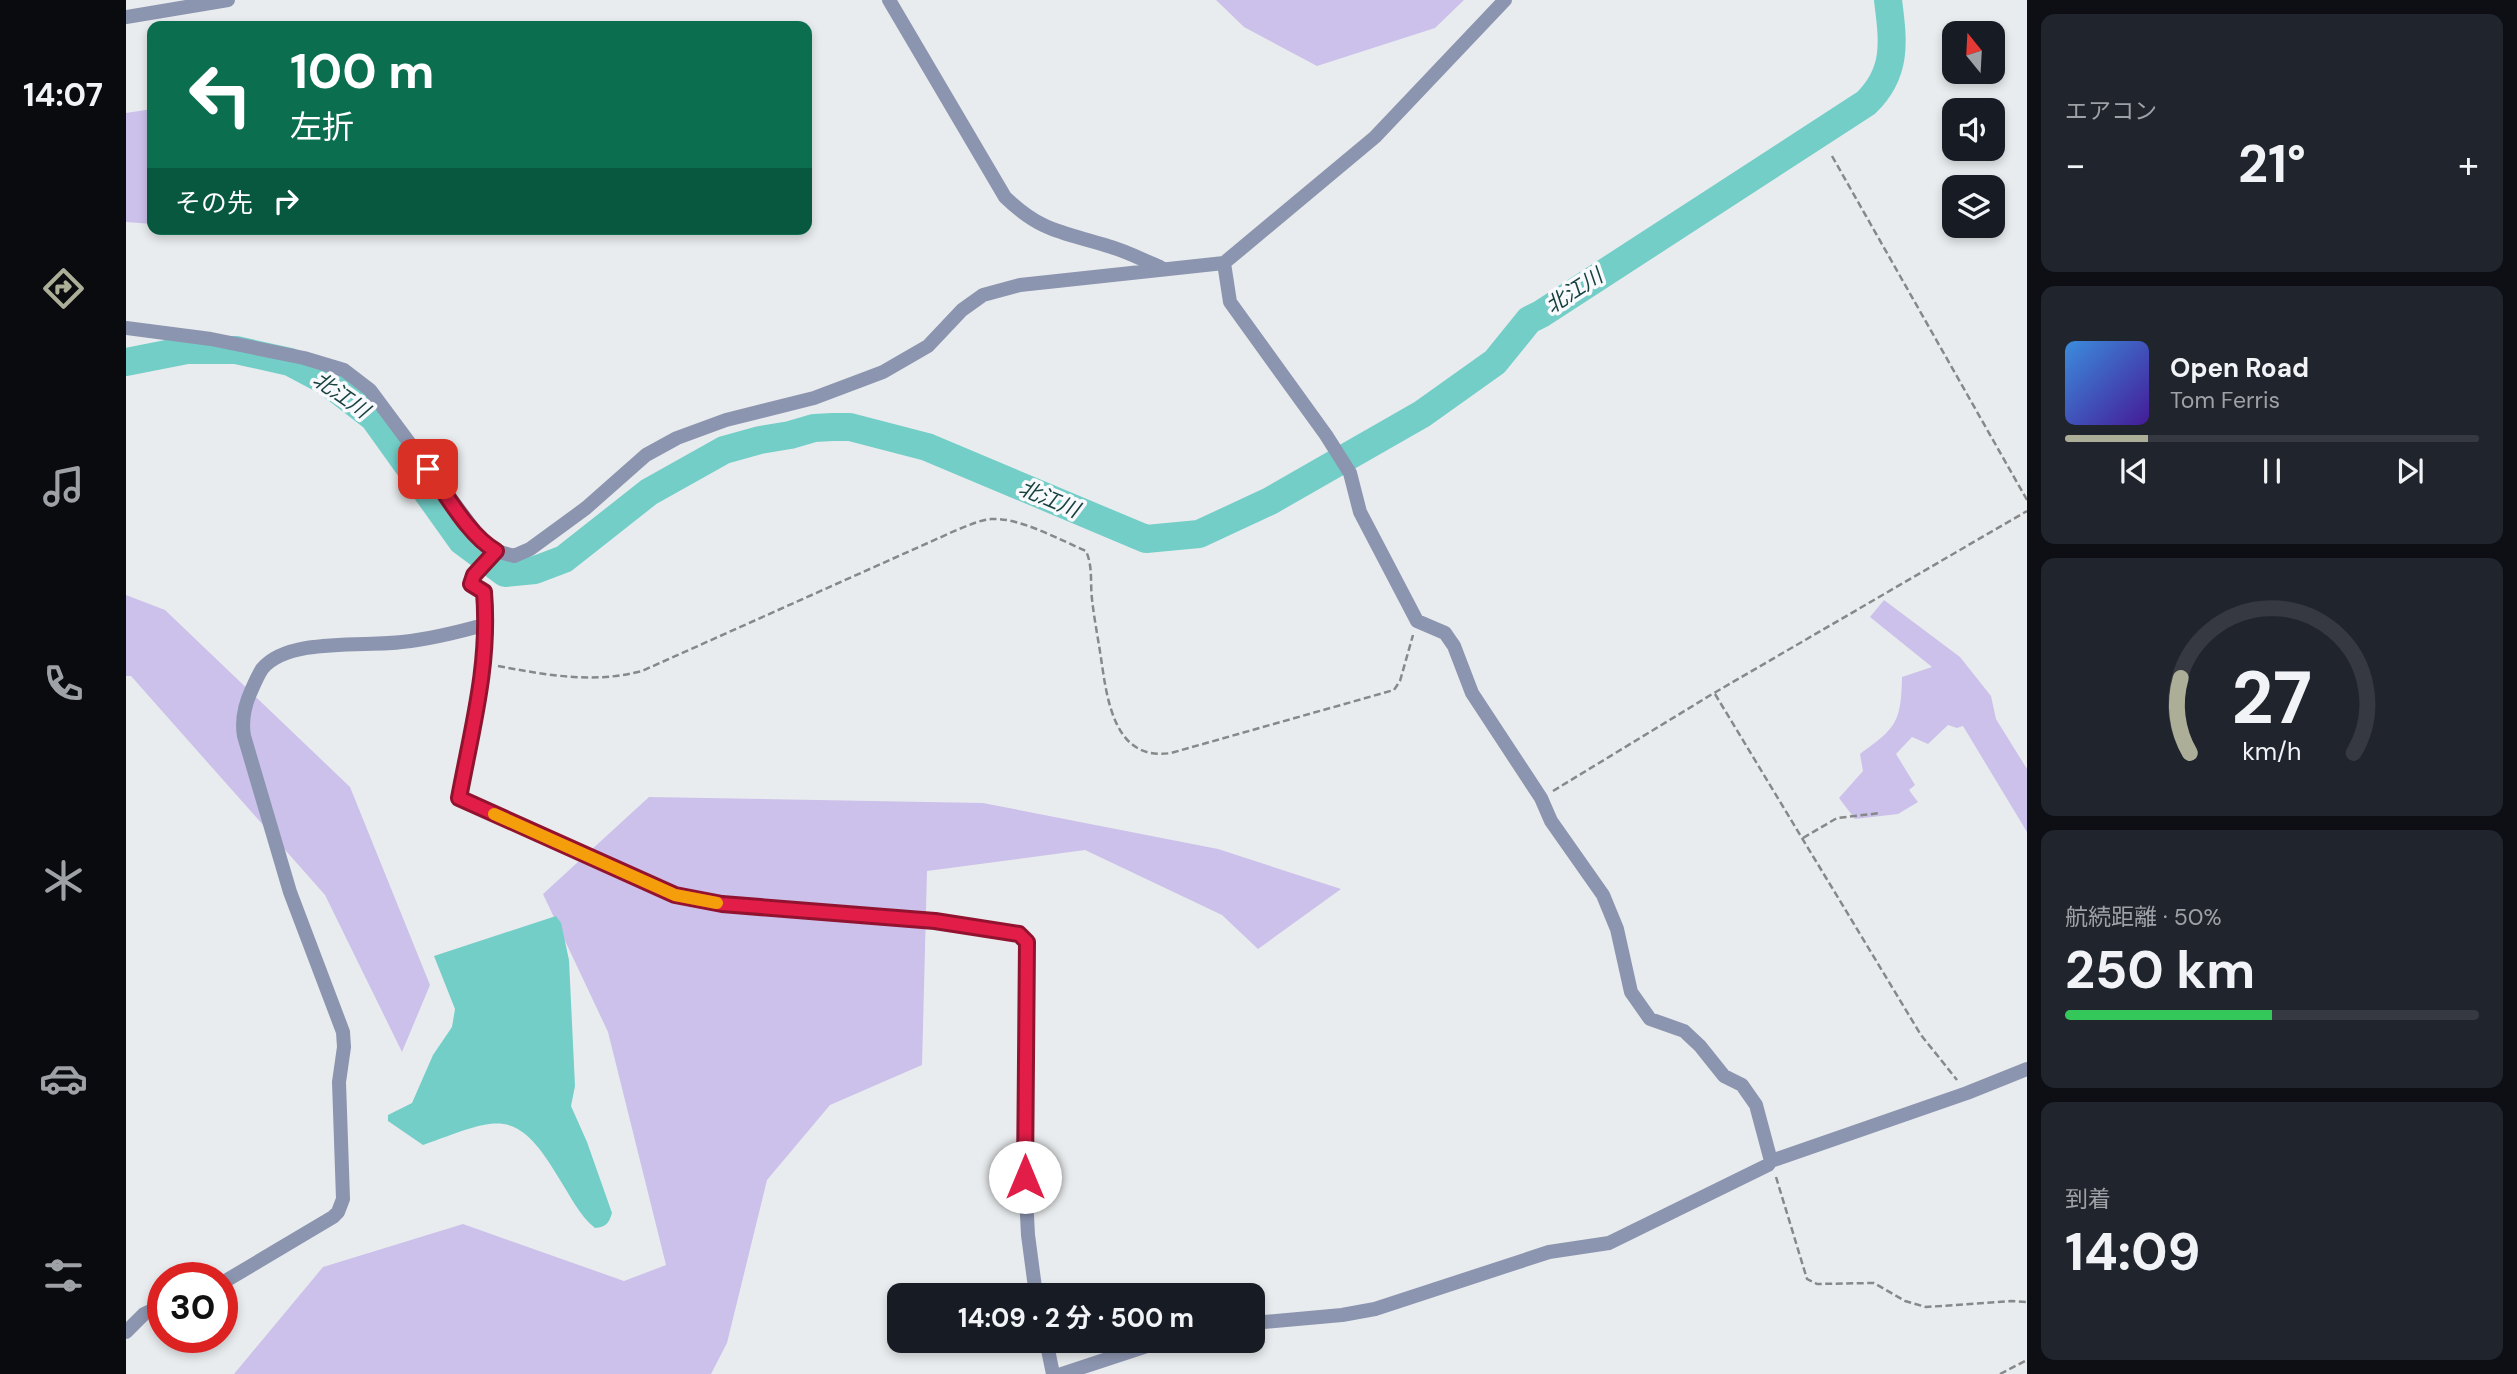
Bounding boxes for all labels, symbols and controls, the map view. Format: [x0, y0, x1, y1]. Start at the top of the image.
north arrow [1942, 21, 2006, 84]
map controls [1942, 21, 2005, 238]
text: 100 m [290, 39, 434, 103]
icon: left [175, 49, 266, 140]
text: 14:07 [23, 74, 103, 116]
text: エアコン [2065, 96, 2157, 126]
button: sound [1942, 98, 2005, 161]
text: 左折 [290, 106, 354, 148]
text: 21° [2238, 130, 2306, 198]
text: − [2065, 140, 2086, 190]
text: + [2458, 140, 2479, 190]
button: layers [1942, 175, 2005, 238]
icon: right [267, 182, 305, 220]
text: その先 [175, 186, 253, 220]
water label: 北江川 [1540, 261, 1610, 320]
icon: directions [39, 264, 88, 313]
text: Open Road [2170, 351, 2309, 385]
water label: 北江川 [307, 365, 376, 426]
text: Tom Ferris [2170, 385, 2280, 415]
pin [398, 439, 458, 499]
icon: arrive [409, 450, 447, 488]
icon: previous [2115, 452, 2153, 490]
icon: pause [2253, 452, 2291, 490]
icon: next [2391, 452, 2429, 490]
icon: music [39, 462, 88, 511]
water label: 北江川 [1015, 474, 1085, 525]
text: 27 [2232, 651, 2312, 746]
icon: phone [39, 659, 88, 708]
text: km/h [2242, 735, 2302, 768]
icon: climate [39, 856, 88, 905]
text: 航続距離 · 50% [2065, 902, 2222, 932]
text: 250 km [2065, 936, 2255, 1004]
icon: car [39, 1054, 88, 1103]
position arrow [988, 1140, 1062, 1214]
text: 到着 [2065, 1184, 2111, 1214]
text: 14:09 [2065, 1218, 2201, 1286]
icon: filters [39, 1251, 88, 1300]
speed limit sign: 30 [147, 1262, 238, 1353]
text: 14:09 · 2 分 · 500 m [958, 1301, 1194, 1335]

